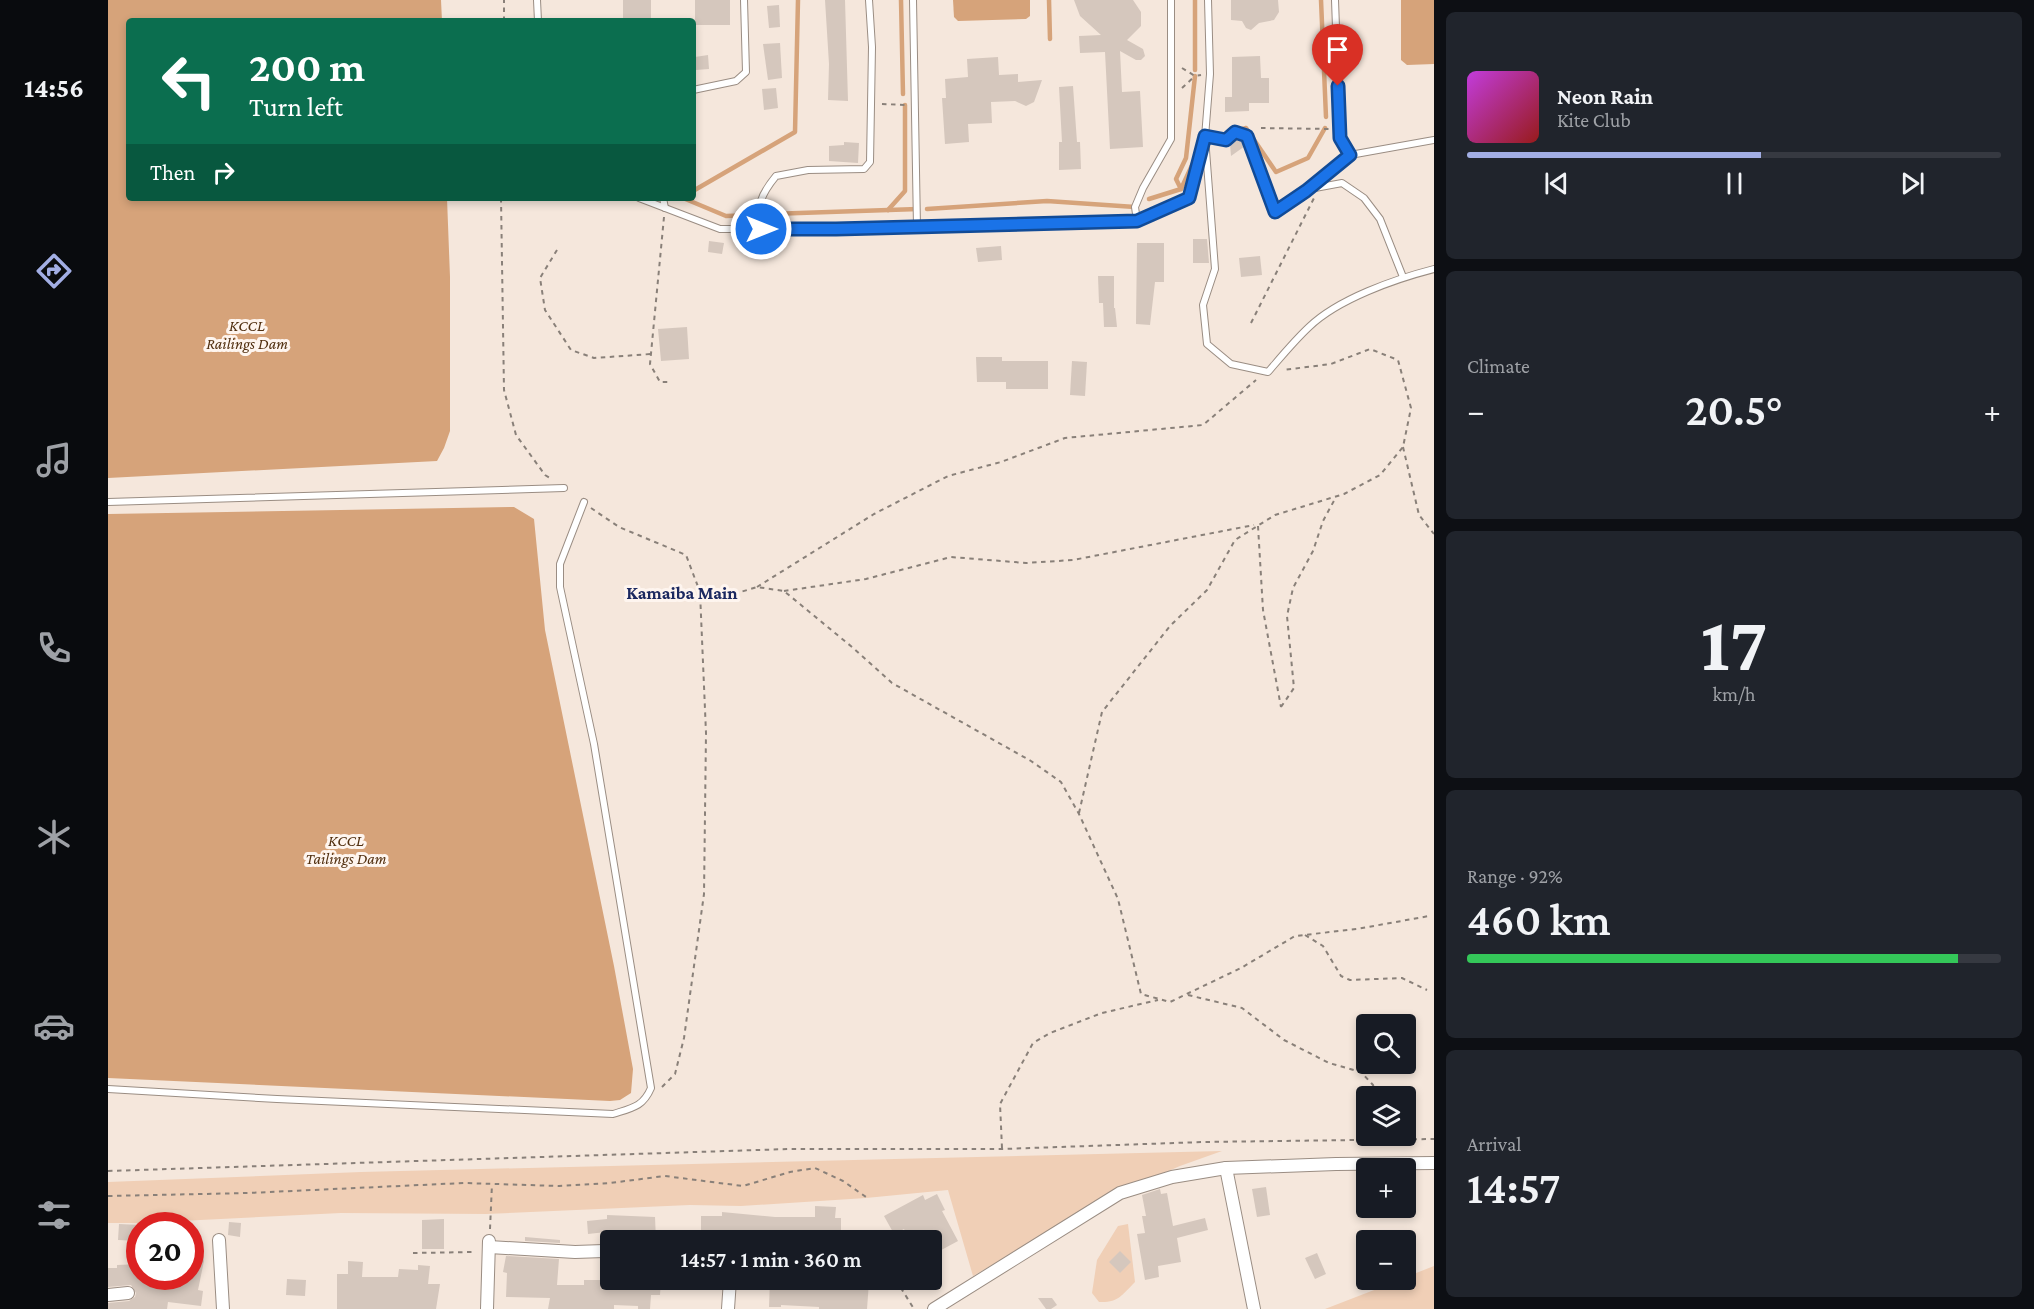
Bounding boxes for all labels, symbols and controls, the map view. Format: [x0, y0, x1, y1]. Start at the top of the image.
pin [1312, 24, 1363, 86]
icon: arrive [1321, 33, 1354, 66]
icon: left [150, 42, 228, 120]
text: 200 m [249, 43, 365, 90]
text: 14:56 [24, 73, 84, 103]
text: Neon Rain [1557, 84, 1653, 109]
text: Turn left [249, 92, 343, 122]
text: Kite Club [1557, 109, 1631, 131]
icon: right [207, 156, 240, 189]
text: Then [150, 160, 195, 185]
icon: previous [1540, 167, 1573, 200]
icon: pause [1718, 167, 1751, 200]
icon: next [1896, 167, 1929, 200]
position arrow [729, 197, 793, 261]
icon: directions [33, 250, 75, 292]
water label: KCCL Railings Dam [206, 317, 288, 353]
text: Climate [1467, 355, 1530, 377]
text: 20.5° [1685, 385, 1783, 435]
text: − [1467, 392, 1484, 429]
text: + [1984, 392, 2001, 429]
icon: music [33, 439, 75, 481]
district label: Kamaiba Main [626, 583, 738, 603]
text: 17 [1701, 600, 1767, 687]
icon: phone [33, 627, 75, 669]
text: km/h [1712, 683, 1756, 705]
icon: climate [33, 816, 75, 858]
water label: KCCL Tailings Dam [305, 832, 387, 868]
text: Range · 92% [1467, 865, 1563, 887]
text: 460 km [1467, 895, 1611, 945]
icon: car [33, 1005, 75, 1047]
map controls [1356, 1014, 1416, 1290]
button: search [1356, 1014, 1416, 1074]
button: layers [1356, 1086, 1416, 1146]
text: Arrival [1467, 1133, 1521, 1155]
button: + [1356, 1158, 1416, 1218]
text: 14:57 [1467, 1163, 1560, 1213]
icon: filters [33, 1194, 75, 1236]
speed limit sign: 20 [126, 1212, 204, 1290]
button: − [1356, 1230, 1416, 1290]
text: 14:57 · 1 min · 360 m [680, 1247, 862, 1272]

